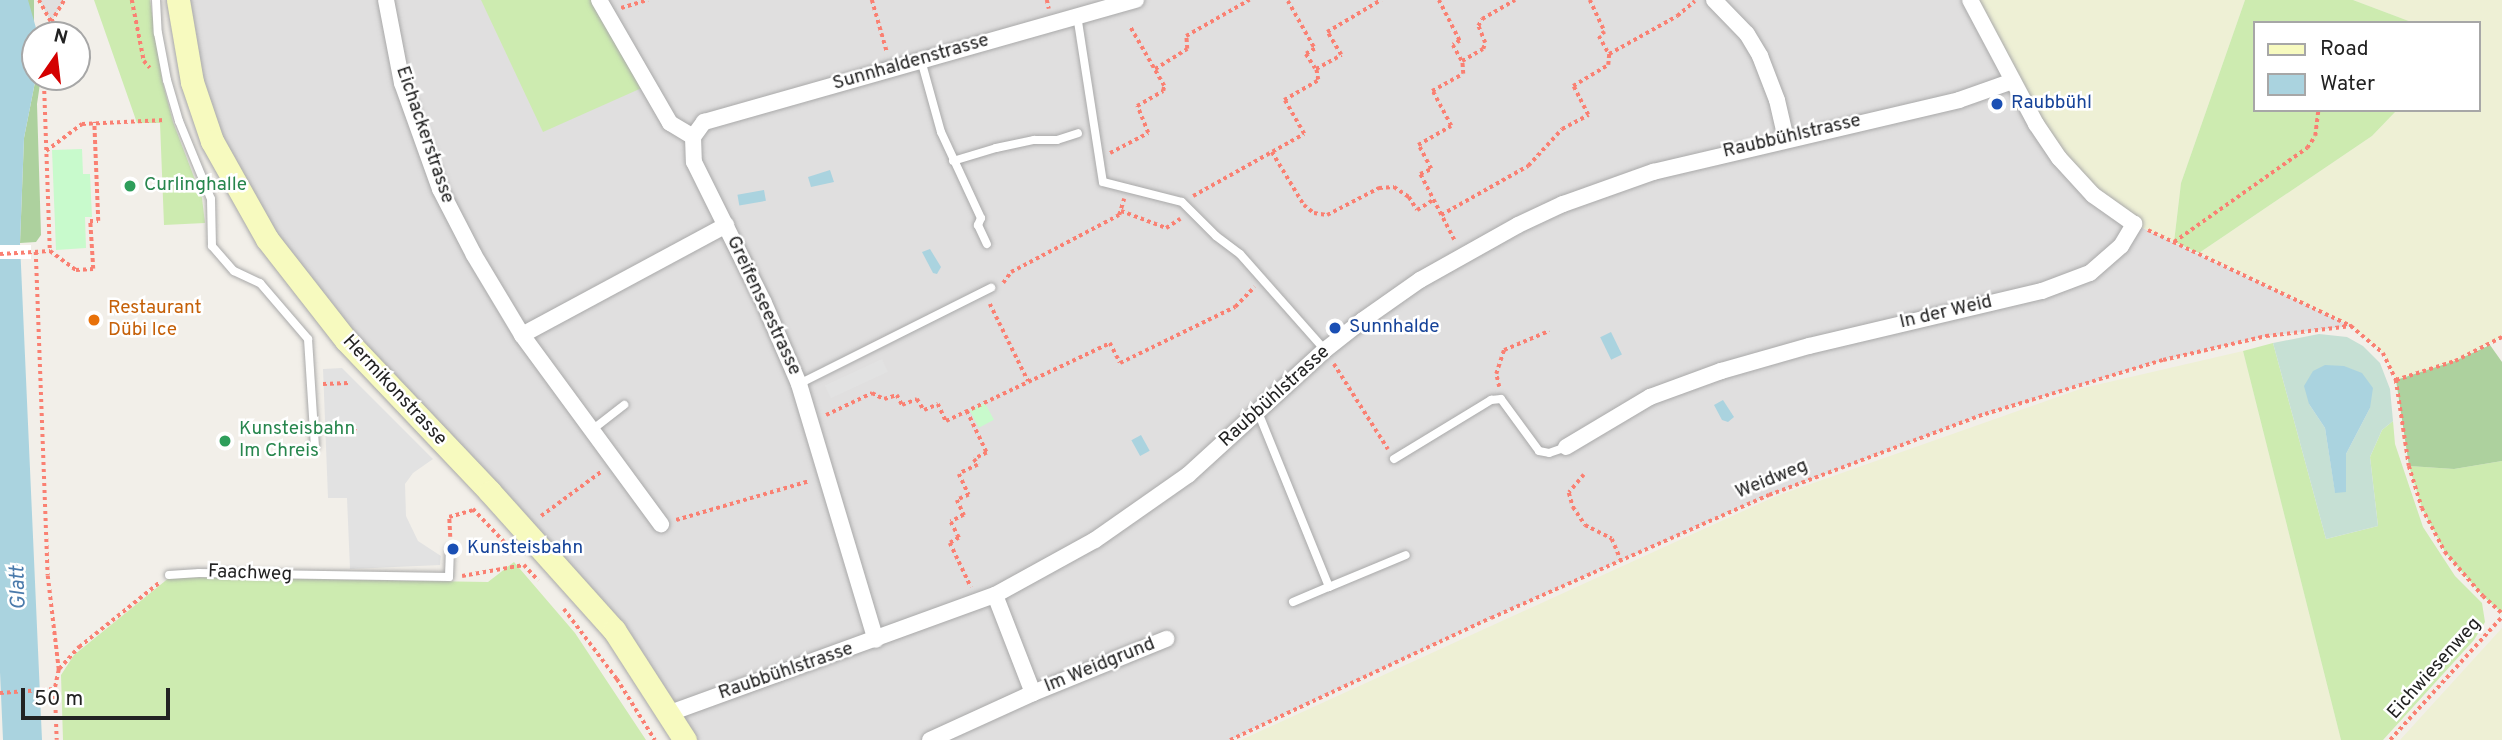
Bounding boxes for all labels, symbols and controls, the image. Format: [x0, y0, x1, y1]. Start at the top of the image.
north arrow [21, 21, 91, 91]
legend [2254, 21, 2481, 112]
text: N [51, 24, 70, 51]
street label: Sunnhaldenstrasse [830, 30, 992, 96]
text: Road [2320, 36, 2369, 63]
street label: Eichackerstrasse [390, 63, 458, 207]
text: Water [2320, 71, 2375, 98]
place label: Raubbühl [2011, 93, 2092, 115]
marker: Raubbühl [1989, 96, 2005, 112]
street label: Raubbühlstrasse [1721, 110, 1863, 164]
place label: Curlinghalle [144, 175, 247, 197]
marker: Curlinghalle [122, 178, 138, 194]
street label: Greifenseestrasse [721, 233, 805, 379]
street label: In der Weid [1897, 291, 1995, 335]
place label: Restaurant Dübi Ice [108, 298, 202, 342]
marker: Restaurant Dübi Ice [86, 312, 102, 328]
place label: Sunnhalde [1349, 317, 1440, 339]
marker: Sunnhalde [1327, 320, 1343, 336]
street label: Hermikonstrasse [337, 331, 451, 451]
street label: Raubbühlstrasse [1215, 341, 1335, 453]
place label: Kunsteisbahn Im Chreis [239, 419, 355, 463]
marker: Kunsteisbahn Im Chreis [217, 433, 233, 449]
street label: Weidweg [1733, 455, 1811, 505]
place label: Kunsteisbahn [467, 538, 583, 560]
marker: Kunsteisbahn [445, 541, 461, 557]
street label: Faachweg [208, 561, 292, 587]
water label: Glatt [6, 566, 32, 610]
street label: Eichwiesenweg [2383, 613, 2487, 725]
street label: Im Weidgrund [1041, 633, 1159, 699]
street label: Raubbühlstrasse [716, 638, 856, 706]
scale bar [24, 674, 173, 718]
text: 50 m [34, 686, 83, 713]

